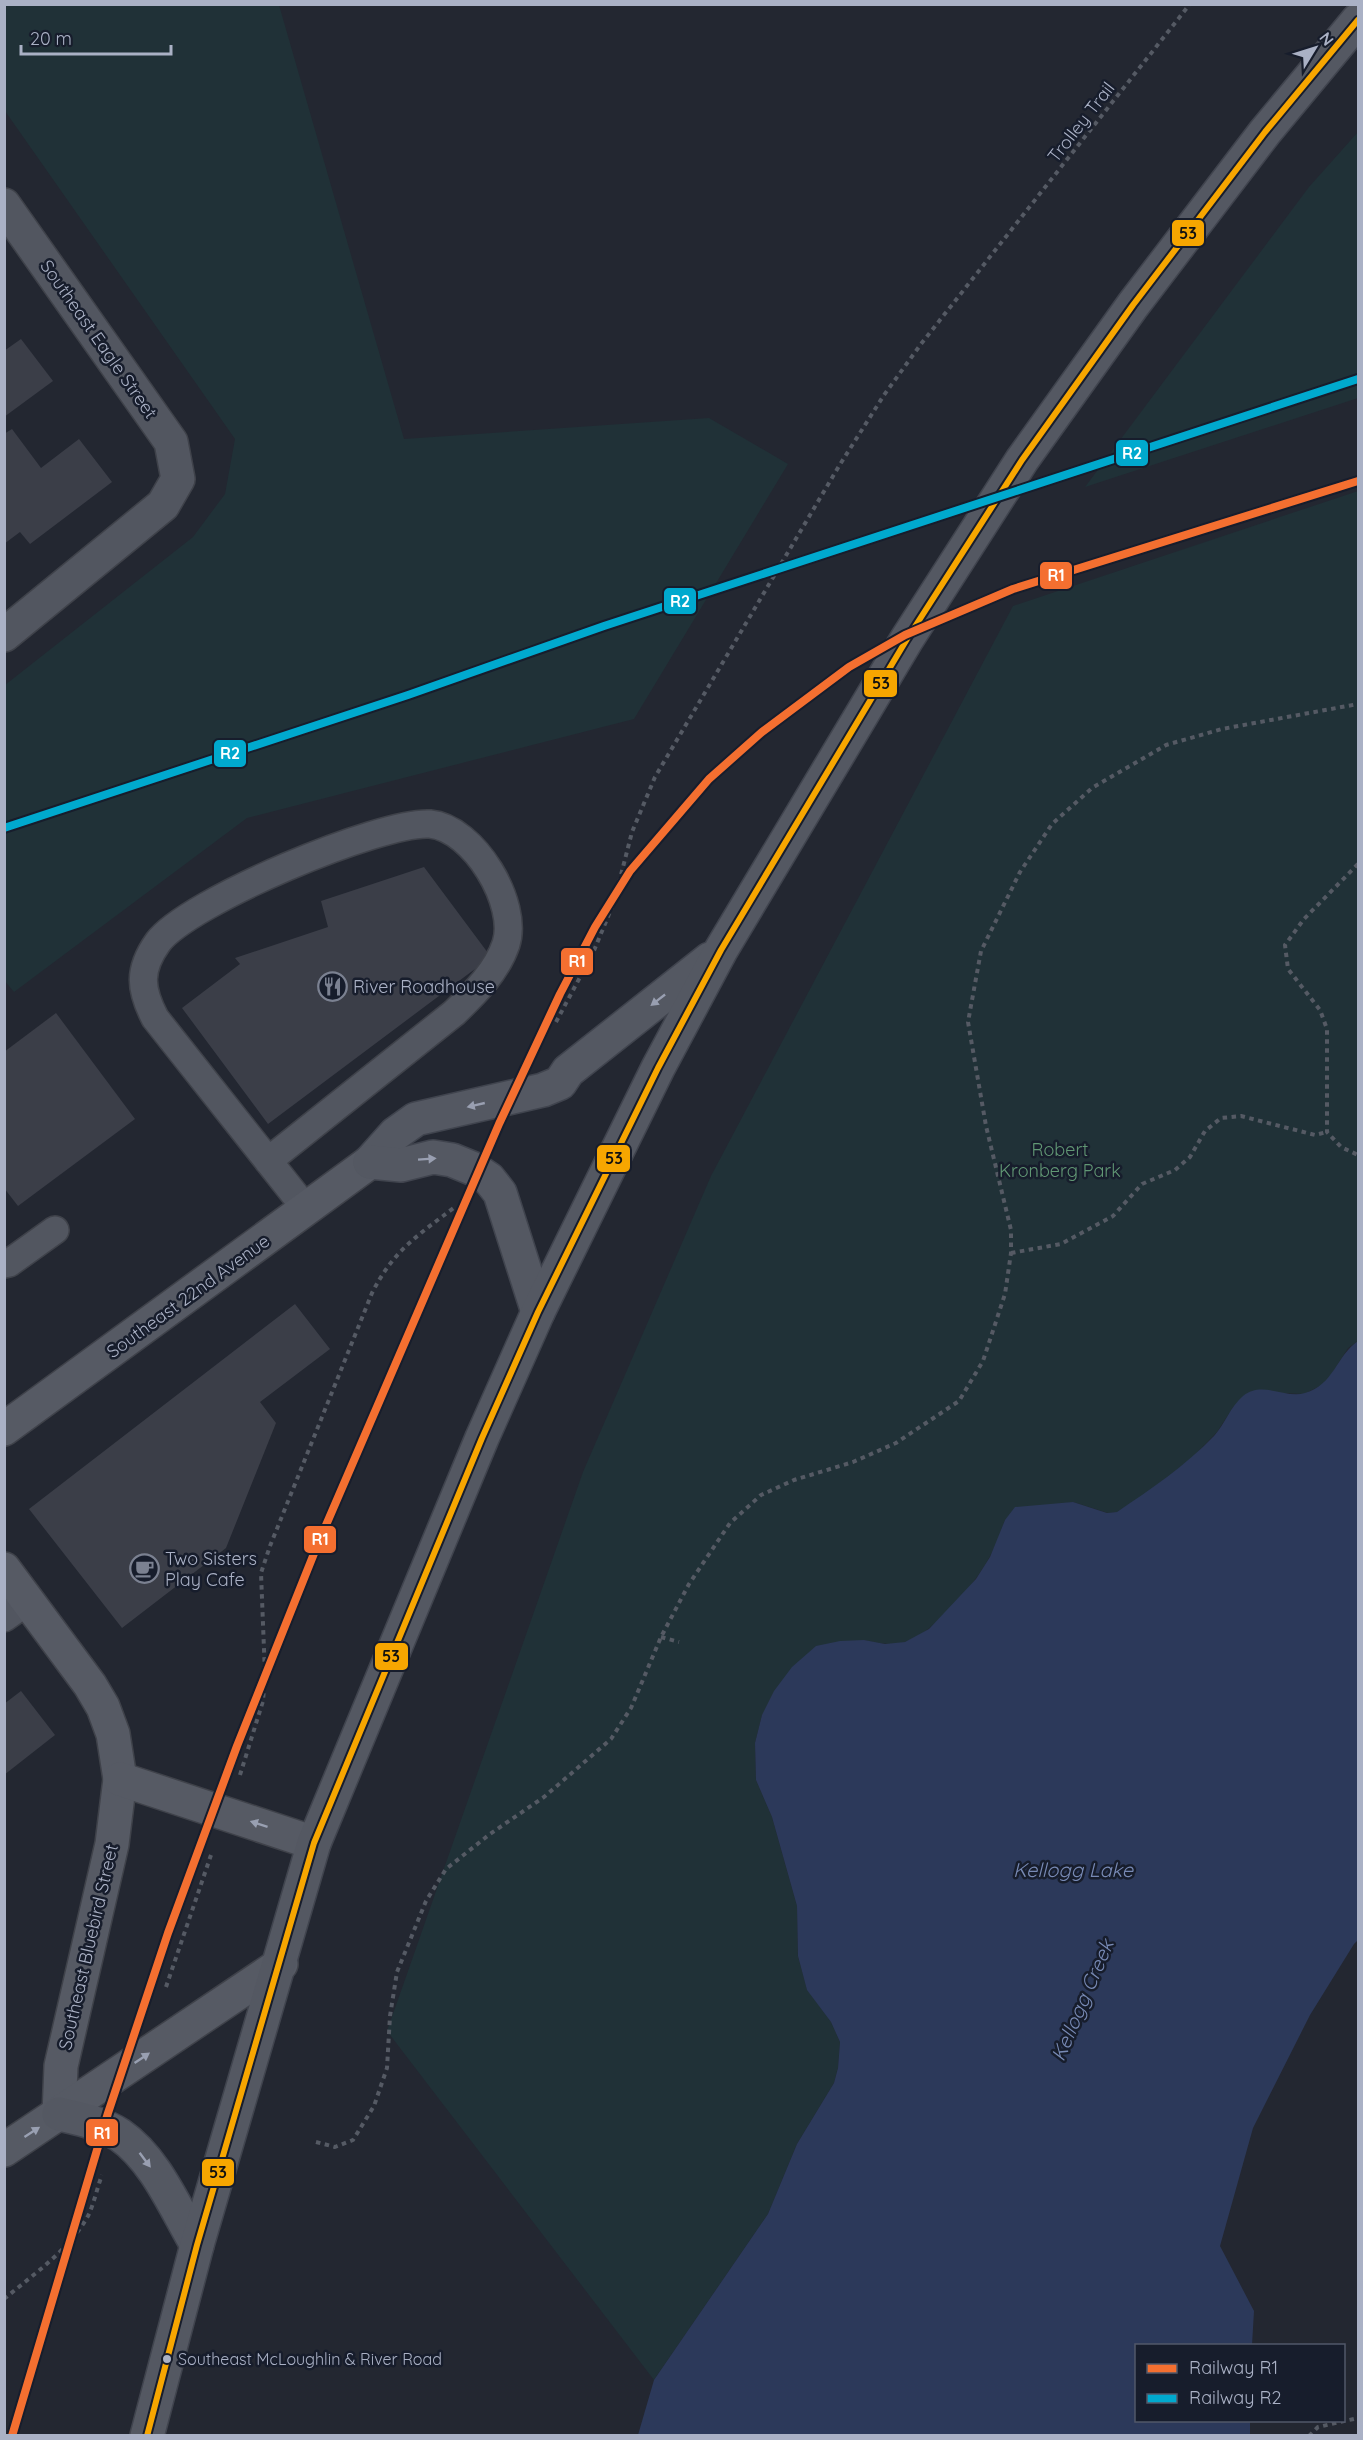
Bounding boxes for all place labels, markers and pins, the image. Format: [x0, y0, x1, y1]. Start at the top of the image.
restaurant icon: River Roadhouse [316, 970, 348, 1002]
place label: River Roadhouse [353, 975, 495, 998]
place label: Two Sisters Play Cafe [165, 1547, 257, 1591]
cafe icon: Two Sisters Play Cafe [128, 1552, 160, 1584]
place label: Southeast McLoughlin & River Road [178, 2349, 442, 2369]
marker: Southeast McLoughlin & River Road [161, 2353, 173, 2365]

